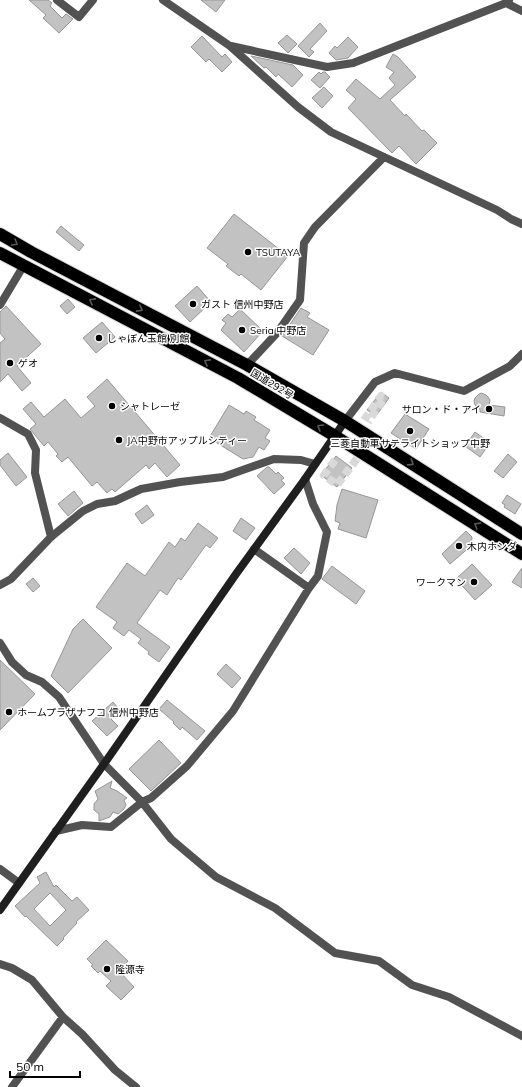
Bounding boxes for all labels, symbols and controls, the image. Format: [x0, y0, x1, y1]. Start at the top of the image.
one-way arrow [11, 238, 18, 246]
place label: TSUTAYA [256, 246, 301, 259]
marker: TSUTAYA [243, 247, 253, 257]
place label: ガスト 信州中野店 [201, 298, 284, 311]
one-way arrow [89, 299, 96, 306]
marker: ガスト 信州中野店 [188, 299, 198, 309]
one-way arrow [136, 304, 143, 311]
place label: Seria 中野店 [250, 324, 306, 337]
marker: Seria 中野店 [237, 325, 247, 335]
place label: しゃぼん玉館 別館 [107, 332, 190, 345]
marker: しゃぼん玉館 別館 [94, 333, 104, 343]
place label: ゲオ [18, 357, 38, 370]
marker: ゲオ [5, 358, 15, 368]
one-way arrow [204, 359, 211, 367]
street label: 国道292号 [248, 366, 296, 402]
place label: シャトレーゼ [120, 400, 180, 413]
marker: シャトレーゼ [107, 401, 117, 411]
place label: サロン・ド・アイ [402, 403, 481, 416]
marker: サロン・ド・アイ [484, 404, 494, 414]
one-way arrow [316, 424, 324, 431]
marker: 三菱自動車サテライトショップ中野 [405, 426, 415, 436]
place label: JA中野市アップルシティー [127, 434, 247, 447]
marker: JA中野市アップルシティー [114, 435, 124, 445]
place label: 三菱自動車サテライトショップ中野 [330, 437, 490, 450]
one-way arrow [407, 458, 414, 466]
one-way arrow [474, 523, 481, 530]
place label: 木内ホンダ [467, 540, 517, 553]
marker: 木内ホンダ [454, 541, 464, 551]
place label: ワークマン [416, 576, 466, 589]
marker: ワークマン [469, 577, 479, 587]
place label: ホームプラザナフコ 信州中野店 [17, 706, 159, 719]
marker: ホームプラザナフコ 信州中野店 [4, 707, 14, 717]
place label: 隆源寺 [115, 963, 145, 976]
marker: 隆源寺 [102, 964, 112, 974]
scale bar [10, 1053, 80, 1079]
text: 50 m [16, 1059, 44, 1074]

